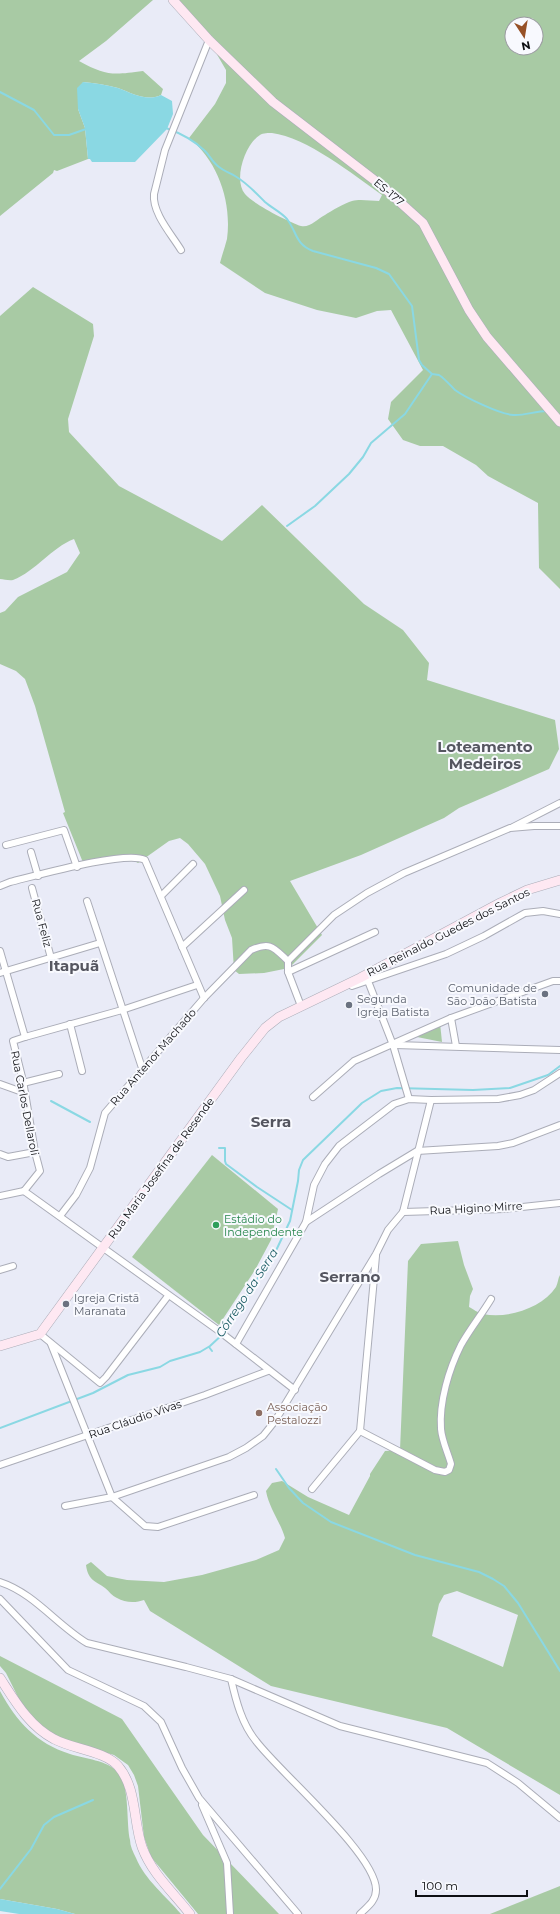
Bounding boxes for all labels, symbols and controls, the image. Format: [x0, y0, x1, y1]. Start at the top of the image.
north arrow [504, 16, 544, 56]
text: N [520, 38, 532, 54]
street label: ES-177 [371, 175, 407, 209]
district label: Loteamento Medeiros [437, 737, 533, 773]
street label: Rua Reinaldo Guedes dos Santos [364, 884, 532, 979]
street label: Rua Feliz [29, 897, 55, 949]
district label: Itapuã [49, 956, 99, 975]
place label: Comunidade de São João Batista [447, 981, 537, 1008]
marker: Comunidade de São João Batista [540, 989, 550, 999]
place label: Segunda Igreja Batista [357, 992, 429, 1019]
marker: Segunda Igreja Batista [344, 1000, 354, 1010]
street label: Rua Antenor Machado [107, 1006, 199, 1108]
street label: Rua Carlos Dellaroli [8, 1049, 42, 1157]
street label: Rua Maria Josefina de Resende [105, 1094, 217, 1241]
district label: Serra [251, 1112, 291, 1131]
street label: Rua Higino Mirre [429, 1199, 523, 1217]
place label: Estádio do Independente [224, 1212, 303, 1239]
marker: Estádio do Independente [211, 1220, 221, 1230]
water label: Córrego da Serra [212, 1245, 281, 1340]
district label: Serrano [320, 1267, 381, 1286]
place label: Igreja Cristã Maranata [74, 1291, 139, 1318]
marker: Igreja Cristã Maranata [61, 1299, 71, 1309]
street label: Rua Cláudio Vivas [87, 1396, 184, 1442]
place label: Associação Pestalozzi [267, 1400, 328, 1427]
marker: Associação Pestalozzi [254, 1408, 264, 1418]
scale bar [416, 1872, 527, 1898]
text: 100 m [422, 1878, 458, 1893]

